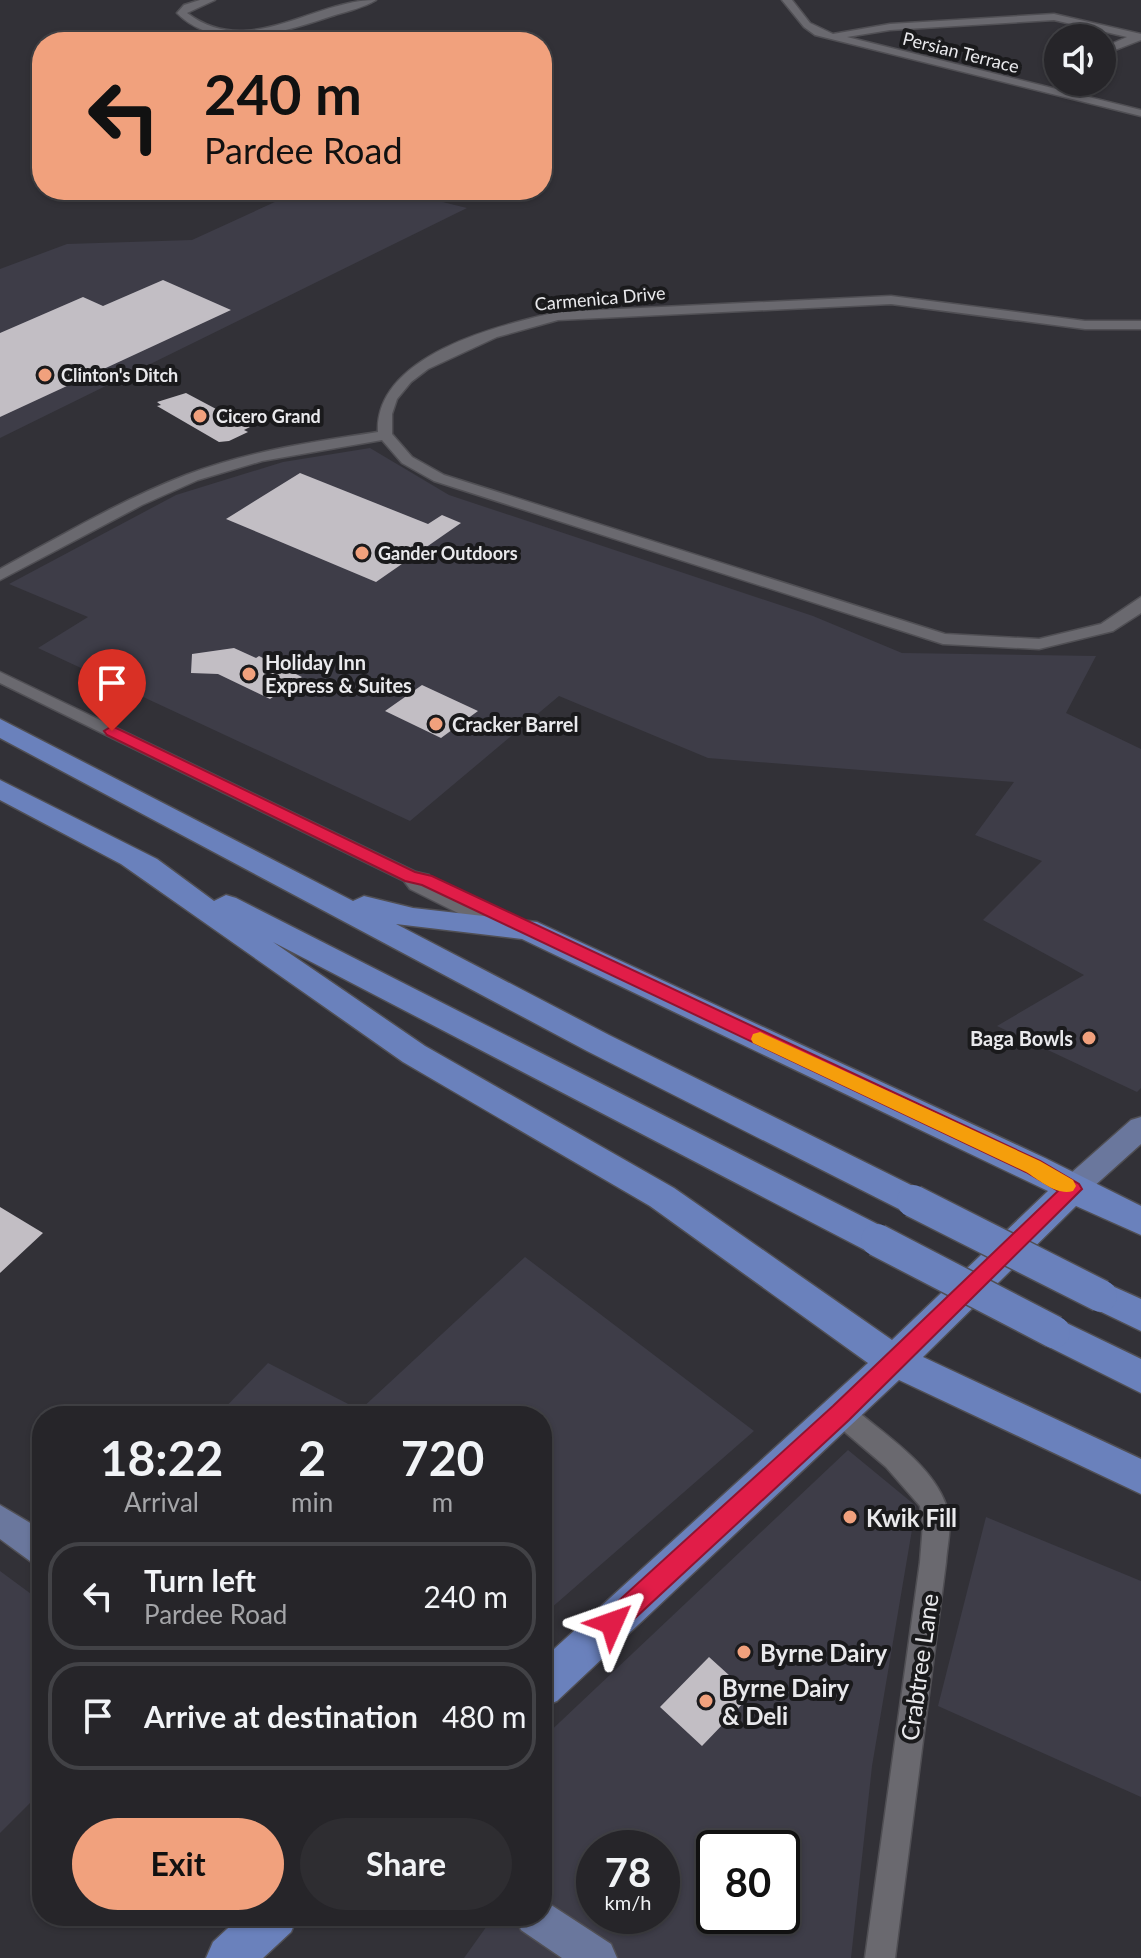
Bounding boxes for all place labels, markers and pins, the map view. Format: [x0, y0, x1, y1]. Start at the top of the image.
place label: Clinton's Ditch [61, 364, 178, 386]
marker: Clinton's Ditch [36, 366, 54, 384]
place label: Cicero Grand [216, 405, 321, 427]
marker: Cicero Grand [191, 407, 209, 425]
place label: Gander Outdoors [378, 542, 518, 564]
marker: Gander Outdoors [353, 544, 371, 562]
pin [78, 649, 146, 731]
place label: Holiday Inn Express & Suites [265, 650, 412, 697]
marker: Holiday Inn Express & Suites [240, 665, 258, 683]
place label: Cracker Barrel [452, 712, 579, 736]
marker: Cracker Barrel [427, 715, 445, 733]
place label: Baga Bowls [970, 1026, 1073, 1050]
marker: Baga Bowls [1080, 1029, 1098, 1047]
place label: Kwik Fill [866, 1503, 957, 1532]
marker: Kwik Fill [841, 1508, 859, 1526]
place label: Byrne Dairy [760, 1638, 888, 1667]
marker: Byrne Dairy [735, 1643, 753, 1661]
place label: Byrne Dairy & Deli [722, 1673, 850, 1730]
marker: Byrne Dairy & Deli [697, 1692, 715, 1710]

